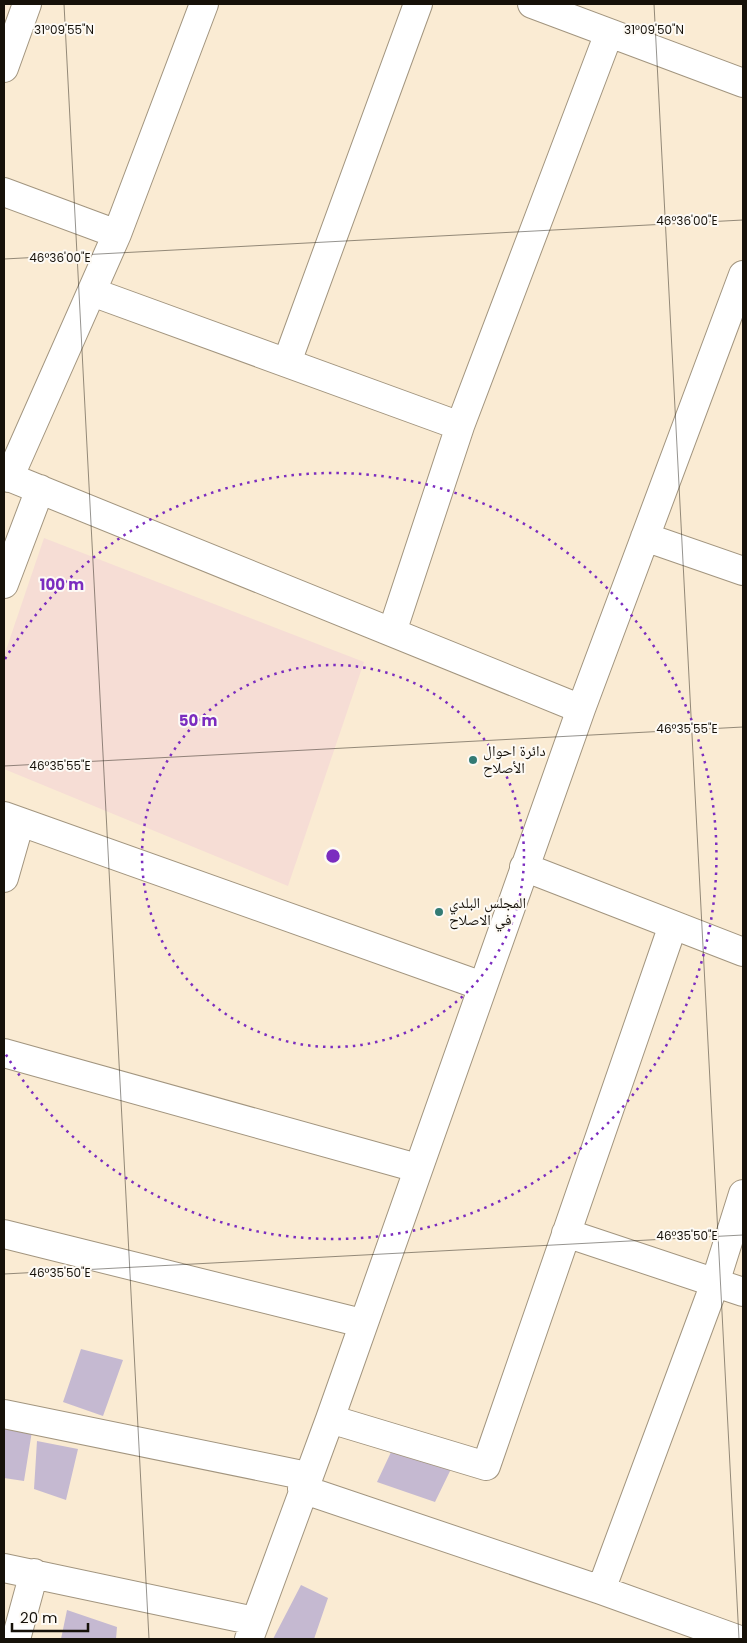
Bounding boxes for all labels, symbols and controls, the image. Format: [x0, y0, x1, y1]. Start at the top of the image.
text: 31°09'55"N [34, 21, 94, 38]
text: 31°09'50"N [624, 21, 684, 38]
text: 46°36'00"E [656, 212, 718, 229]
text: 46°36'00"E [29, 249, 91, 266]
text: 100 m [40, 574, 84, 595]
text: 50 m [179, 710, 217, 731]
text: 46°35'55"E [656, 720, 718, 737]
place label: دائرة احوال الأصلاح [483, 740, 546, 778]
marker: دائرة احوال الأصلاح [467, 754, 479, 766]
text: 46°35'55"E [29, 757, 91, 774]
centre of rings [324, 847, 342, 865]
place label: المجلس البلدي في الاصلاح [449, 892, 526, 932]
marker: المجلس البلدي في الاصلاح [433, 906, 445, 918]
text: 46°35'50"E [656, 1227, 718, 1244]
text: 46°35'50"E [29, 1264, 91, 1281]
scale bar [12, 1600, 89, 1632]
text: 20 m [20, 1607, 58, 1628]

